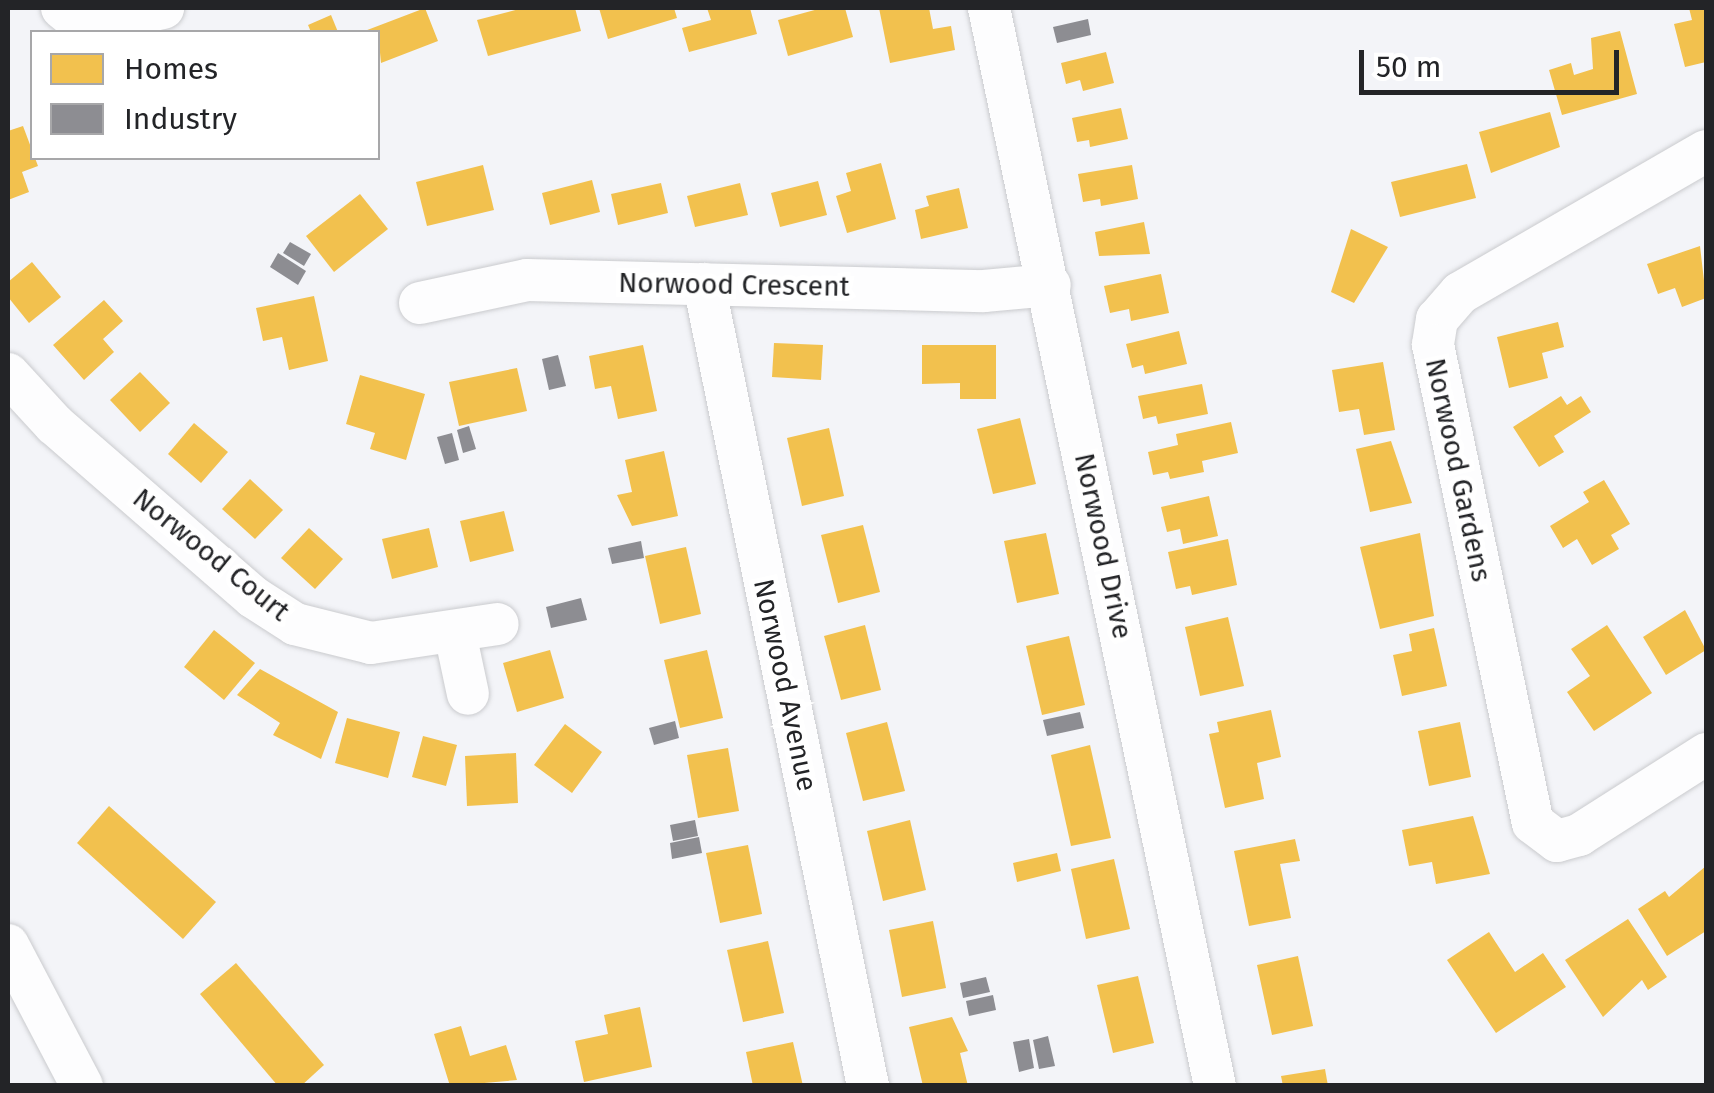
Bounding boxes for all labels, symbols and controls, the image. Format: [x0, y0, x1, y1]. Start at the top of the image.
legend [30, 30, 380, 160]
scale bar [1364, 30, 1624, 92]
text: 50 m [1376, 49, 1441, 85]
text: Homes [124, 51, 218, 87]
text: Industry [124, 101, 237, 137]
street label: Norwood Crescent [618, 266, 850, 304]
street label: Norwood Gardens [1418, 355, 1498, 585]
street label: Norwood Drive [1067, 450, 1139, 642]
street label: Norwood Court [126, 482, 296, 628]
street label: Norwood Avenue [746, 576, 824, 794]

